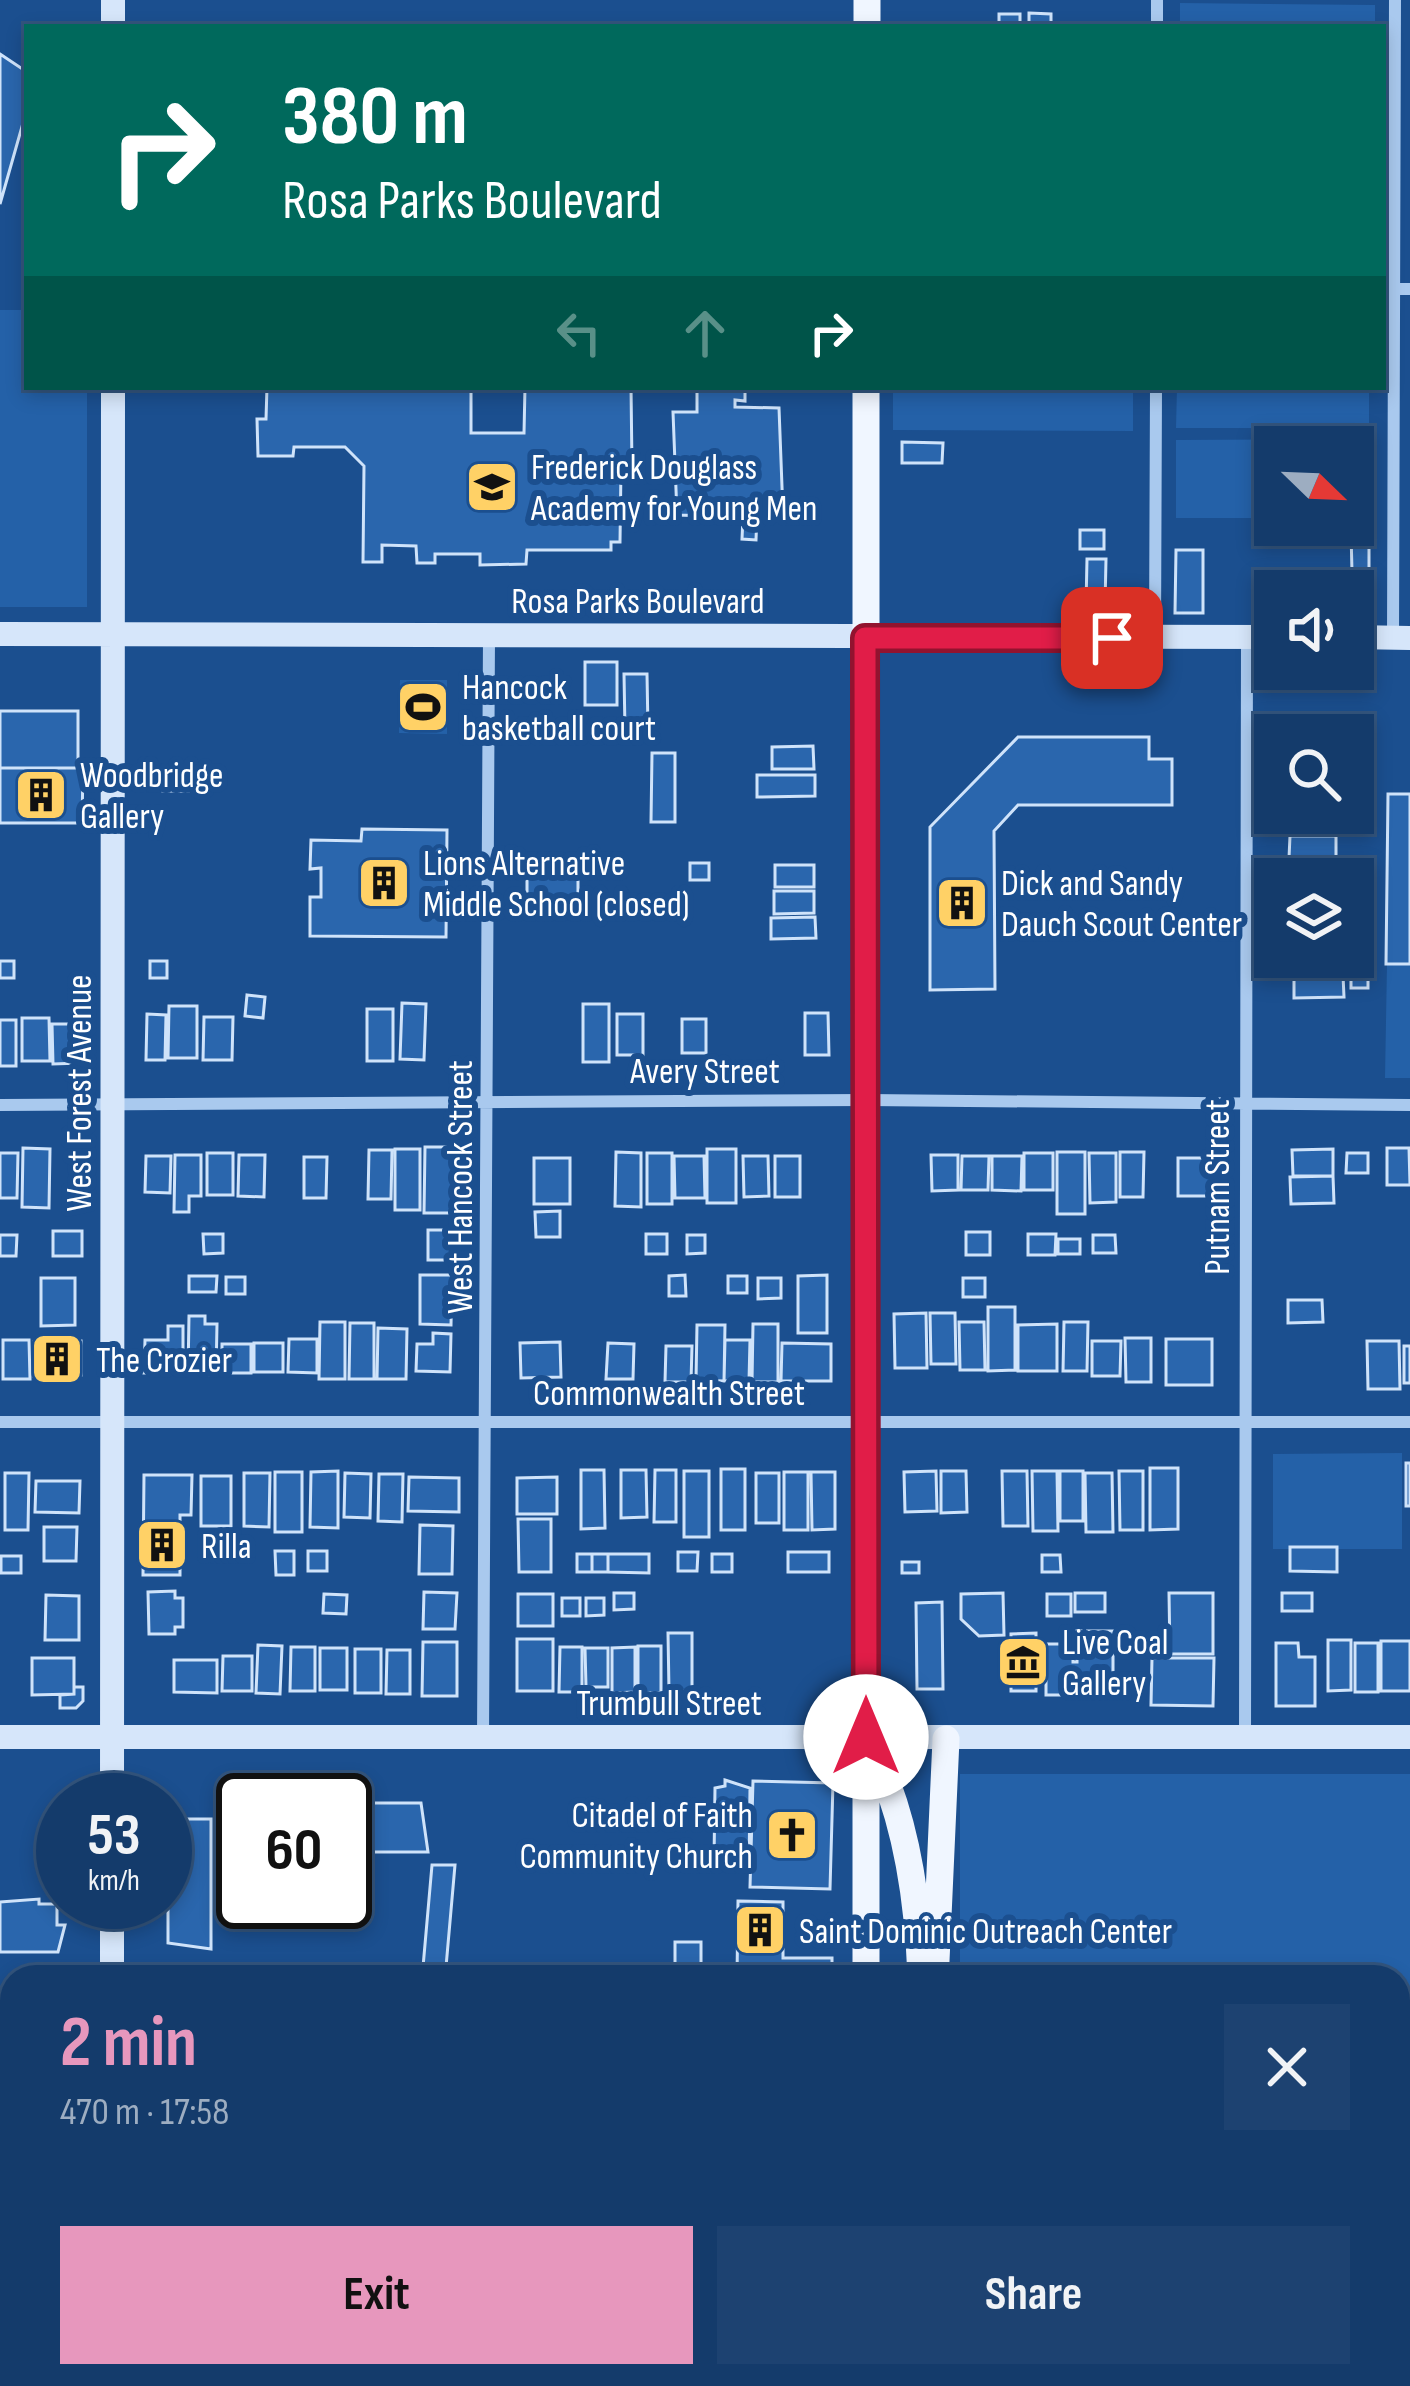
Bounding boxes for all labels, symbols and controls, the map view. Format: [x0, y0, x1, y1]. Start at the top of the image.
text: 380 m [282, 67, 468, 168]
icon: right [84, 72, 240, 228]
text: Rosa Parks Boulevard [282, 169, 662, 234]
icon: left [546, 300, 612, 366]
icon: ahead [672, 300, 738, 366]
icon: right [798, 300, 864, 366]
north arrow [1254, 426, 1374, 546]
map controls [1254, 426, 1374, 978]
place label: Frederick Douglass Academy for Young Men [530, 447, 817, 531]
school or university icon: Frederick Douglass Academy for Young Men [464, 459, 520, 515]
button: sound [1254, 570, 1374, 690]
street label: Rosa Parks Boulevard [511, 581, 765, 624]
pin [1061, 587, 1163, 689]
icon: arrive [1079, 605, 1145, 671]
place label: Hancock basketball court [462, 667, 656, 751]
sports icon: Hancock basketball court [395, 679, 451, 735]
button: search [1254, 714, 1374, 834]
place label: Woodbridge Gallery [80, 755, 223, 839]
building icon: Woodbridge Gallery [13, 767, 69, 823]
place label: Lions Alternative Middle School (closed) [423, 843, 690, 927]
building icon: Lions Alternative Middle School (closed) [356, 855, 412, 911]
button: layers [1254, 858, 1374, 978]
place label: Dick and Sandy Dauch Scout Center [1001, 863, 1242, 947]
building icon: Dick and Sandy Dauch Scout Center [934, 875, 990, 931]
street label: West Forest Avenue [59, 975, 102, 1211]
street label: Avery Street [629, 1051, 780, 1094]
street label: West Hancock Street [440, 1060, 483, 1314]
street label: Putnam Street [1197, 1099, 1240, 1275]
building icon: The Crozier [29, 1331, 85, 1387]
place label: The Crozier [96, 1340, 232, 1383]
street label: Commonwealth Street [533, 1373, 805, 1416]
building icon: Rilla [134, 1517, 190, 1573]
place label: Rilla [201, 1526, 252, 1569]
place label: Live Coal Gallery [1062, 1622, 1168, 1706]
museum icon: Live Coal Gallery [995, 1634, 1051, 1690]
position arrow [803, 1674, 929, 1800]
street label: Trumbull Street [576, 1683, 762, 1726]
speed limit sign: 60 [216, 1773, 372, 1929]
place label: Citadel of Faith Community Church [519, 1795, 753, 1879]
text: 53 [87, 1800, 141, 1872]
church icon: Citadel of Faith Community Church [764, 1807, 820, 1863]
text: km/h [88, 1863, 140, 1899]
building icon: Saint Dominic Outreach Center [732, 1902, 788, 1958]
place label: Saint Dominic Outreach Center [799, 1911, 1172, 1954]
text: 2 min [60, 2000, 197, 2087]
button: close [1224, 2004, 1350, 2130]
text: 470 m · 17:58 [60, 2089, 229, 2136]
button: Exit [60, 2226, 693, 2364]
button: Share [717, 2226, 1350, 2364]

